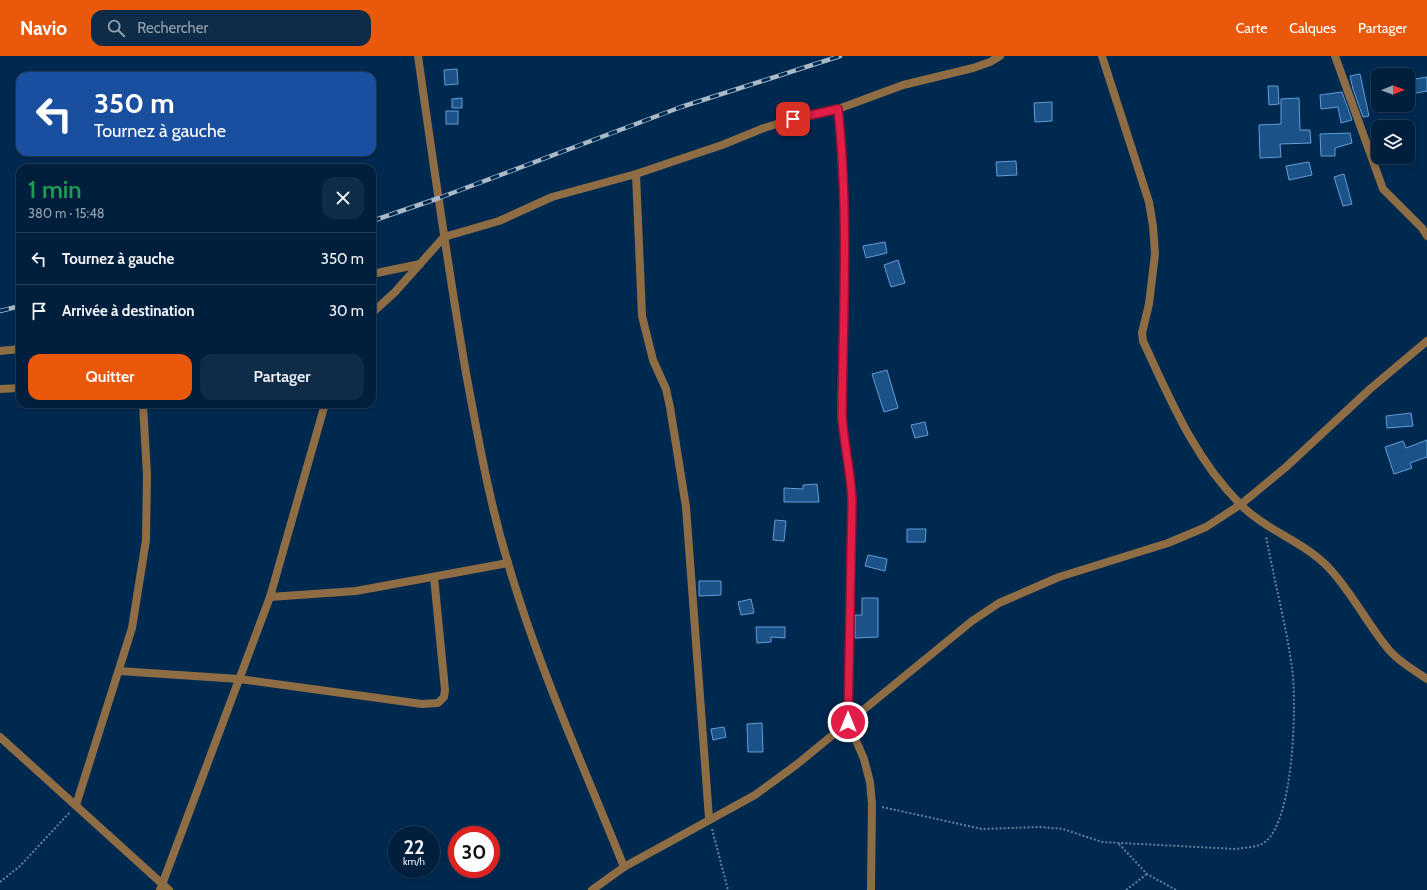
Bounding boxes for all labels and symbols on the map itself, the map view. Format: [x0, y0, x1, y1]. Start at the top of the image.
north arrow [1371, 68, 1415, 112]
pin [776, 102, 810, 136]
position arrow [827, 701, 869, 743]
speed limit sign: 30 [448, 826, 500, 878]

